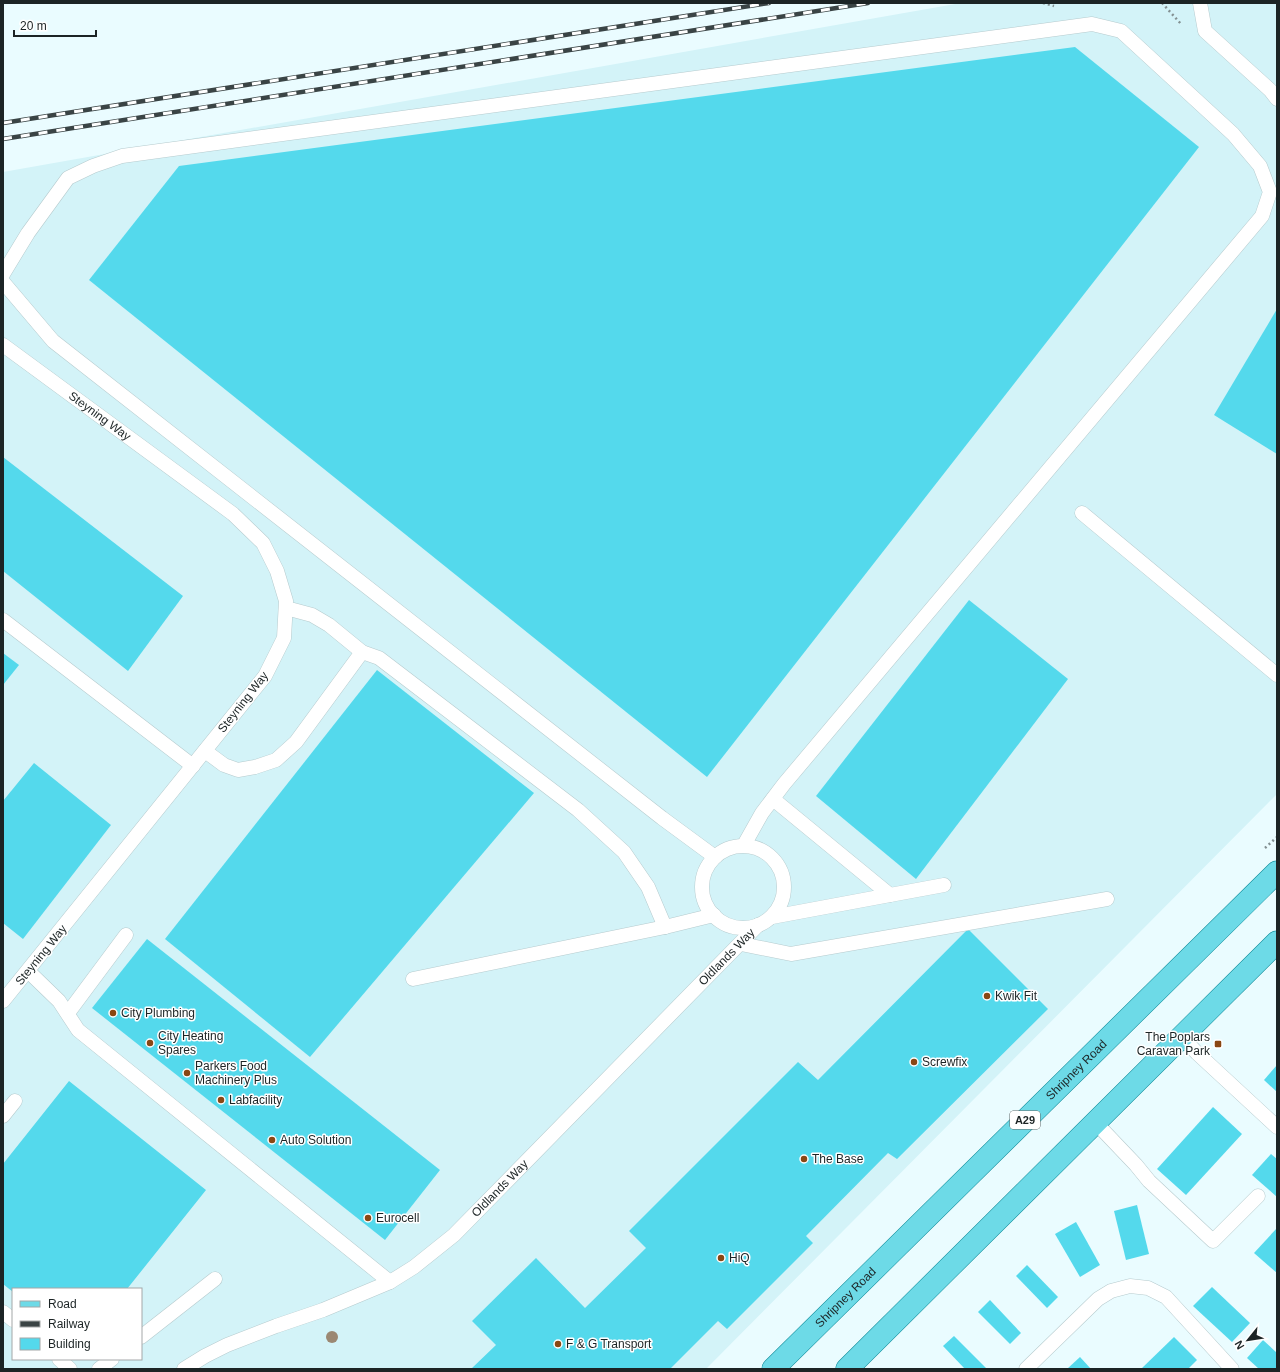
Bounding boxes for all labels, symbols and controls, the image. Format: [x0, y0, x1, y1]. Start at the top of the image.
scale bar [14, 12, 96, 38]
text: 20 m [20, 19, 47, 33]
street label: Steyning Way [66, 389, 134, 444]
street label: Steyning Way [215, 669, 271, 735]
street label: Steyning Way [12, 922, 70, 988]
street label: Oldlands Way [696, 926, 758, 988]
place label: Kwik Fit [995, 989, 1038, 1003]
marker: Kwik Fit [982, 991, 992, 1001]
place label: City Plumbing [121, 1006, 195, 1020]
marker: City Plumbing [108, 1008, 118, 1018]
place label: City Heating Spares [158, 1029, 223, 1057]
place label: The Poplars Caravan Park [1137, 1030, 1211, 1058]
street label: Shripney Road [1043, 1037, 1110, 1103]
marker: City Heating Spares [145, 1038, 155, 1048]
marker: The Poplars Caravan Park [1213, 1039, 1223, 1049]
place label: Screwfix [922, 1055, 967, 1069]
marker: Screwfix [909, 1057, 919, 1067]
place label: Parkers Food Machinery Plus [195, 1059, 277, 1087]
marker: Parkers Food Machinery Plus [182, 1068, 192, 1078]
place label: Labfacility [229, 1093, 282, 1107]
marker: Labfacility [216, 1095, 226, 1105]
road number: A29 [1010, 1111, 1040, 1129]
place label: Auto Solution [280, 1133, 351, 1147]
marker: Auto Solution [267, 1135, 277, 1145]
place label: The Base [812, 1152, 864, 1166]
marker: The Base [799, 1154, 809, 1164]
street label: Oldlands Way [469, 1157, 531, 1220]
place label: Eurocell [376, 1211, 419, 1225]
marker: Eurocell [363, 1213, 373, 1223]
place label: HiQ [729, 1251, 750, 1265]
marker: HiQ [716, 1253, 726, 1263]
street label: Shripney Road [812, 1264, 879, 1330]
legend [12, 1288, 142, 1360]
text: Road [48, 1297, 77, 1311]
text: Railway [48, 1317, 90, 1331]
north arrow [1228, 1320, 1268, 1360]
text: Building [48, 1337, 91, 1351]
place label: F & G Transport [566, 1337, 652, 1351]
marker: F & G Transport [553, 1339, 563, 1349]
text: N [1232, 1339, 1247, 1351]

